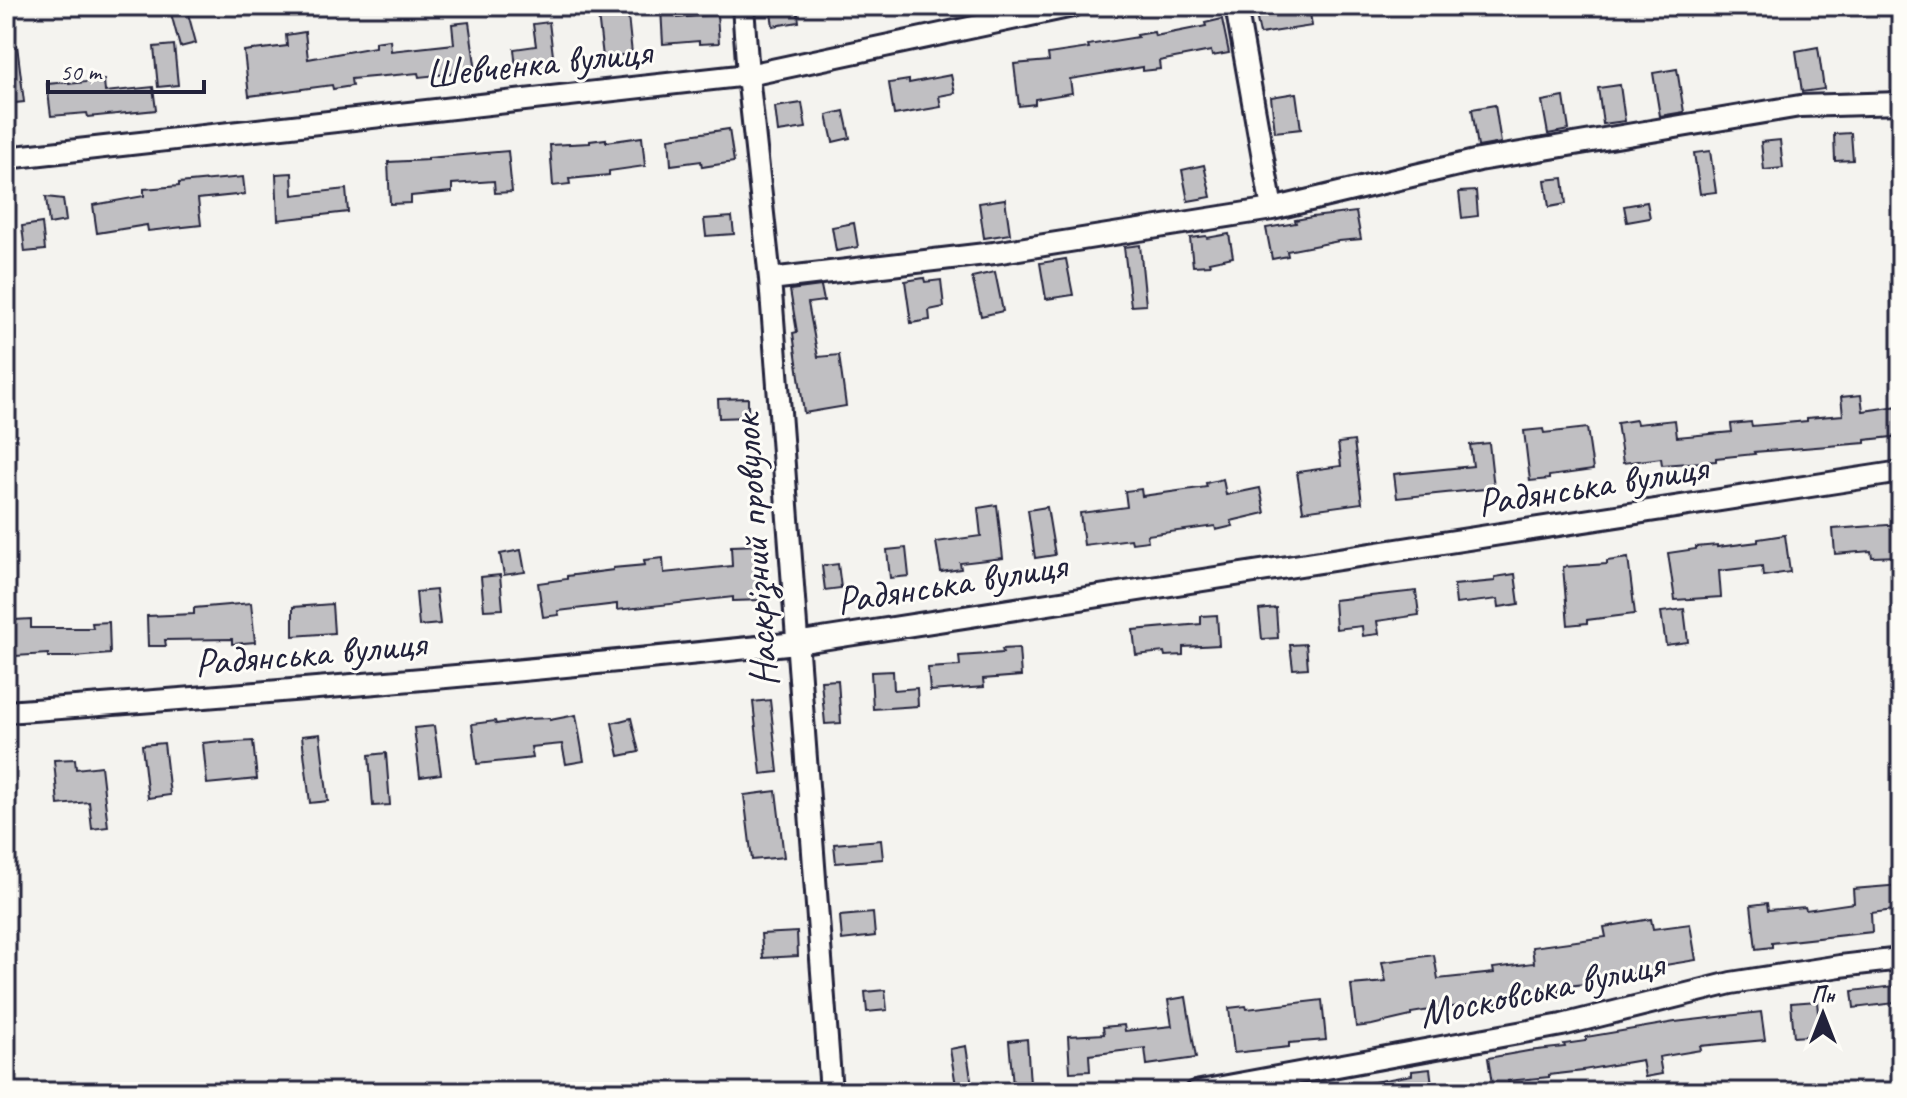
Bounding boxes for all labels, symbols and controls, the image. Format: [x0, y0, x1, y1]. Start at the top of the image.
street label: Шевченка вулиця [423, 26, 657, 100]
scale bar [48, 44, 204, 94]
text: 50 m [60, 57, 103, 87]
street label: Наскрізний провулок [720, 410, 789, 689]
street label: Радянська вулиця [1474, 442, 1714, 528]
street label: Радянська вулиця [833, 540, 1073, 626]
street label: Радянська вулиця [192, 618, 431, 688]
street label: Московська вулиця [1415, 938, 1671, 1039]
north arrow [1783, 974, 1863, 1054]
text: Пн [1811, 981, 1836, 1009]

